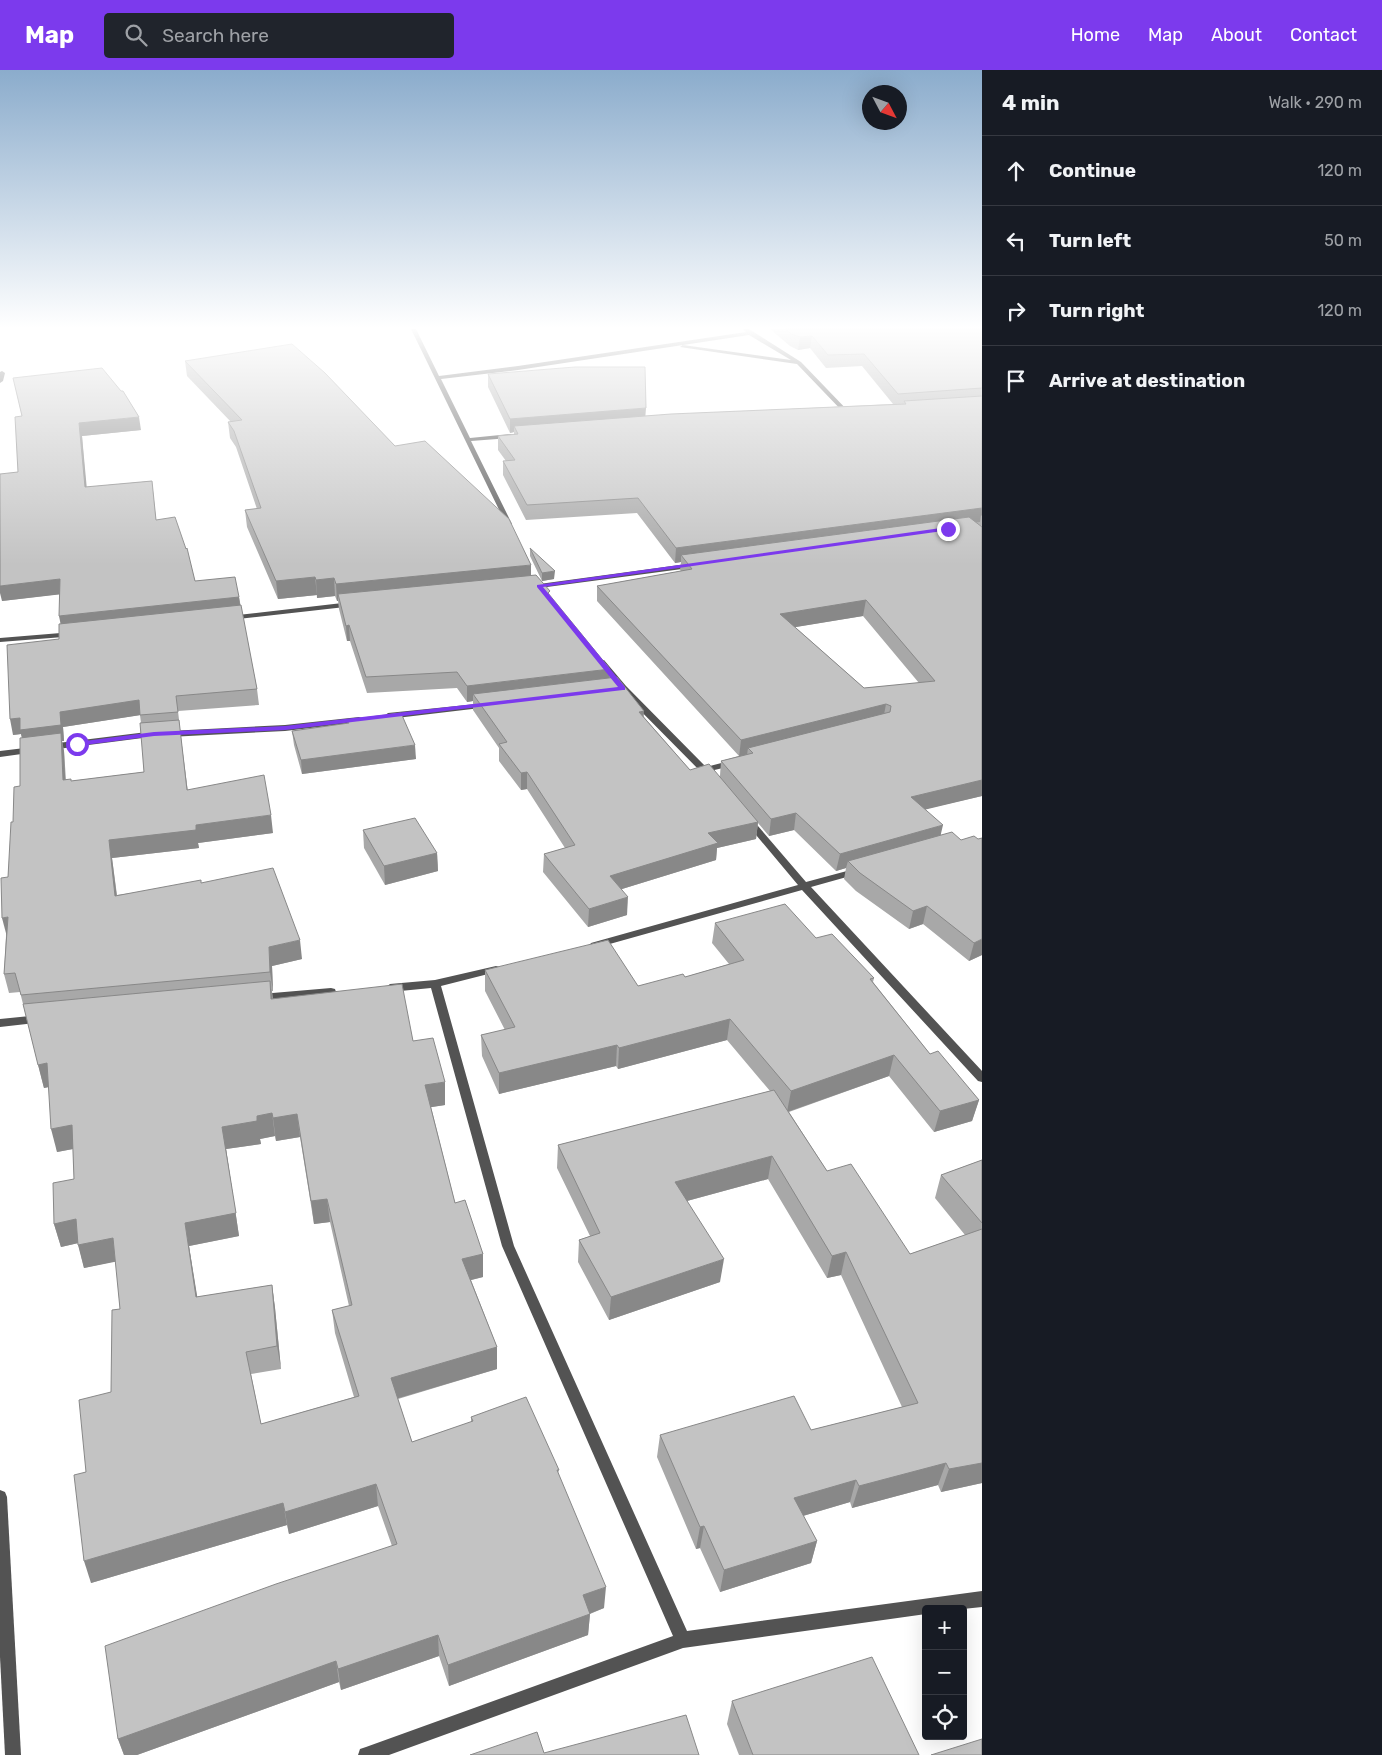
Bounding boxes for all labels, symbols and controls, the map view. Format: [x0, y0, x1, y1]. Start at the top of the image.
search box [104, 13, 454, 58]
text: Map [25, 21, 74, 49]
icon: search [122, 21, 150, 49]
text: Search here [162, 24, 269, 47]
text: Home [1071, 24, 1120, 46]
text: Map [1148, 24, 1183, 46]
text: About [1211, 24, 1262, 46]
text: Contact [1290, 24, 1357, 46]
north arrow [862, 85, 907, 130]
text: 4 min [1002, 90, 1060, 115]
text: Walk · 290 m [1268, 93, 1362, 112]
icon: ahead [1002, 157, 1030, 185]
text: Continue [1049, 159, 1136, 182]
text: 120 m [1317, 161, 1362, 180]
icon: left [1002, 227, 1030, 255]
text: Turn left [1049, 229, 1131, 252]
text: 50 m [1324, 231, 1362, 250]
icon: right [1002, 297, 1030, 325]
text: Turn right [1049, 299, 1144, 322]
text: 120 m [1317, 301, 1362, 320]
icon: arrive [1002, 367, 1030, 395]
text: Arrive at destination [1049, 369, 1245, 392]
route end [937, 518, 960, 541]
route start [66, 733, 89, 756]
map controls [922, 1605, 967, 1740]
button: + [922, 1605, 967, 1650]
button: − [922, 1650, 967, 1695]
button: locate [922, 1695, 967, 1740]

